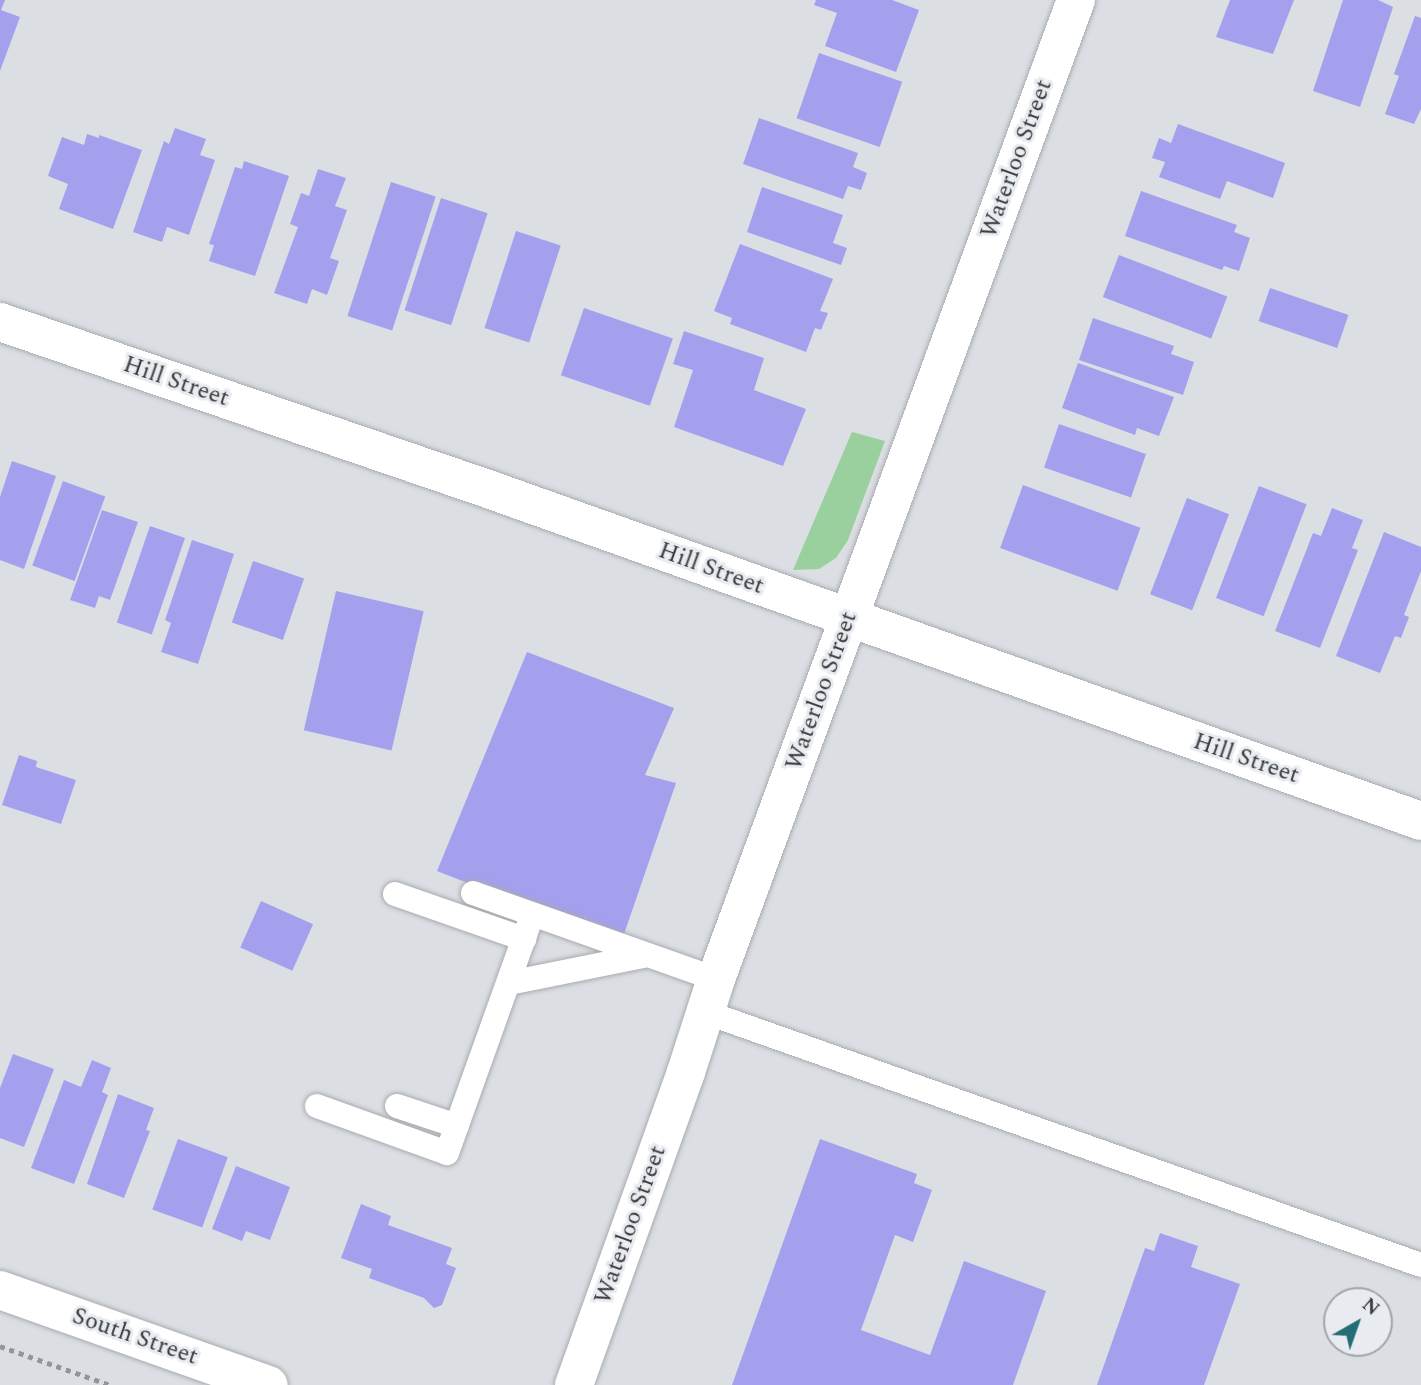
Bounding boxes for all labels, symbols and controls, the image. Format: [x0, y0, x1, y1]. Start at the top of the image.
street label: Waterloo Street [975, 76, 1059, 242]
street label: Hill Street [119, 350, 233, 414]
street label: Hill Street [654, 537, 768, 601]
street label: Waterloo Street [780, 608, 864, 774]
street label: Hill Street [1189, 727, 1303, 791]
street label: Waterloo Street [589, 1142, 673, 1308]
north arrow [1323, 1287, 1393, 1357]
text: N [1355, 1291, 1386, 1323]
street label: South Street [68, 1302, 202, 1372]

